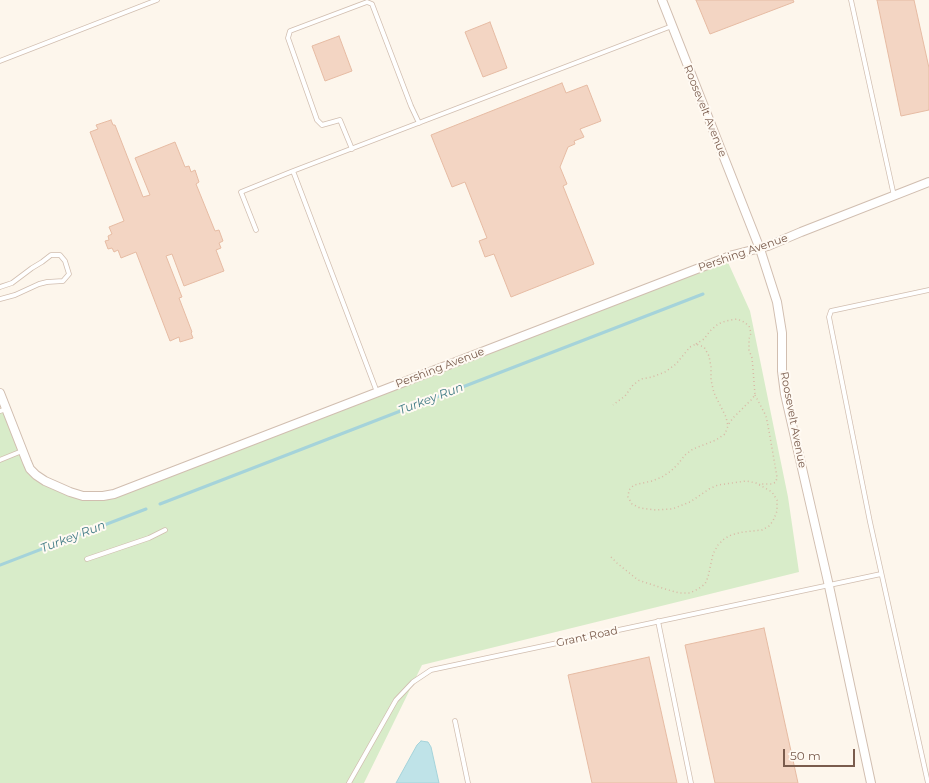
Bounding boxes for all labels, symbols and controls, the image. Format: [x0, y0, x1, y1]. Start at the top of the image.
street label: Roosevelt Avenue [681, 63, 729, 159]
street label: Pershing Avenue [696, 231, 790, 275]
street label: Pershing Avenue [394, 345, 486, 391]
street label: Roosevelt Avenue [777, 371, 809, 469]
water label: Turkey Run [397, 380, 465, 418]
water label: Turkey Run [39, 518, 107, 556]
street label: Grant Road [555, 624, 619, 650]
scale bar [785, 741, 857, 767]
text: 50 m [790, 748, 821, 763]

